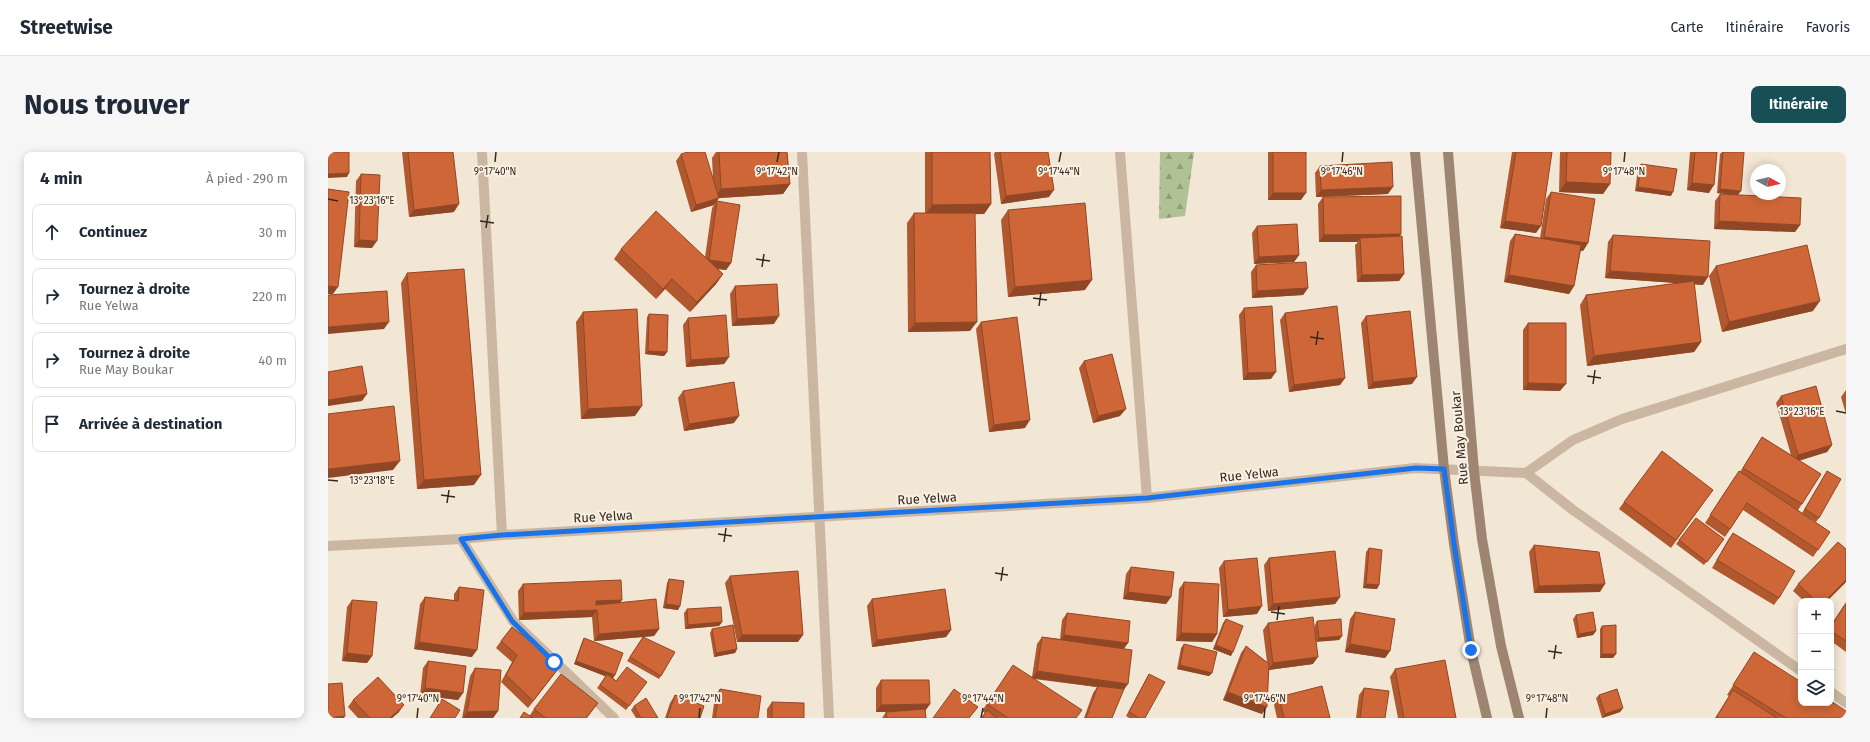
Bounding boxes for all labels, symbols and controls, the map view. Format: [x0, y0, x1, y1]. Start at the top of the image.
text: Streetwise [20, 16, 113, 39]
text: Carte [1670, 19, 1704, 36]
text: Itinéraire [1726, 19, 1784, 36]
text: Favoris [1806, 19, 1850, 36]
button: Itinéraire [1751, 86, 1846, 123]
text: Nous trouver [24, 88, 189, 121]
north arrow [1750, 164, 1786, 200]
text: 9°17'40"N [474, 166, 516, 178]
text: 9°17'42"N [756, 166, 798, 178]
text: 9°17'44"N [1038, 166, 1080, 178]
text: 9°17'46"N [1321, 166, 1363, 178]
text: 9°17'48"N [1603, 166, 1645, 178]
text: 4 min [40, 168, 83, 189]
text: À pied · 290 m [206, 171, 288, 186]
text: 13°23'16"E [349, 195, 395, 207]
icon: ahead [41, 221, 63, 243]
text: Continuez [79, 223, 147, 241]
text: 30 m [259, 225, 287, 240]
text: Tournez à droite [79, 280, 190, 298]
icon: right [41, 285, 63, 307]
text: 220 m [252, 289, 287, 304]
text: Rue Yelwa [79, 298, 138, 313]
text: Tournez à droite [79, 344, 190, 362]
icon: right [41, 349, 63, 371]
text: 40 m [258, 353, 287, 368]
text: Rue May Boukar [79, 362, 173, 377]
street label: Rue May Boukar [1448, 390, 1471, 486]
text: 13°23'16"E [1779, 406, 1825, 418]
icon: arrive [41, 413, 63, 435]
text: Arrivée à destination [79, 415, 222, 433]
street label: Rue Yelwa [1219, 464, 1279, 485]
text: 13°23'18"E [349, 475, 395, 487]
street label: Rue Yelwa [897, 489, 957, 508]
street label: Rue Yelwa [573, 507, 633, 526]
map controls [1798, 598, 1834, 706]
button: + [1798, 598, 1834, 634]
button: − [1798, 634, 1834, 670]
route end [1462, 641, 1480, 659]
route start [545, 653, 563, 671]
button: layers [1798, 670, 1834, 706]
text: 9°17'40"N [397, 693, 439, 705]
text: 9°17'42"N [679, 693, 721, 705]
text: 9°17'44"N [962, 693, 1004, 705]
text: 9°17'46"N [1244, 693, 1286, 705]
text: 9°17'48"N [1526, 693, 1568, 705]

